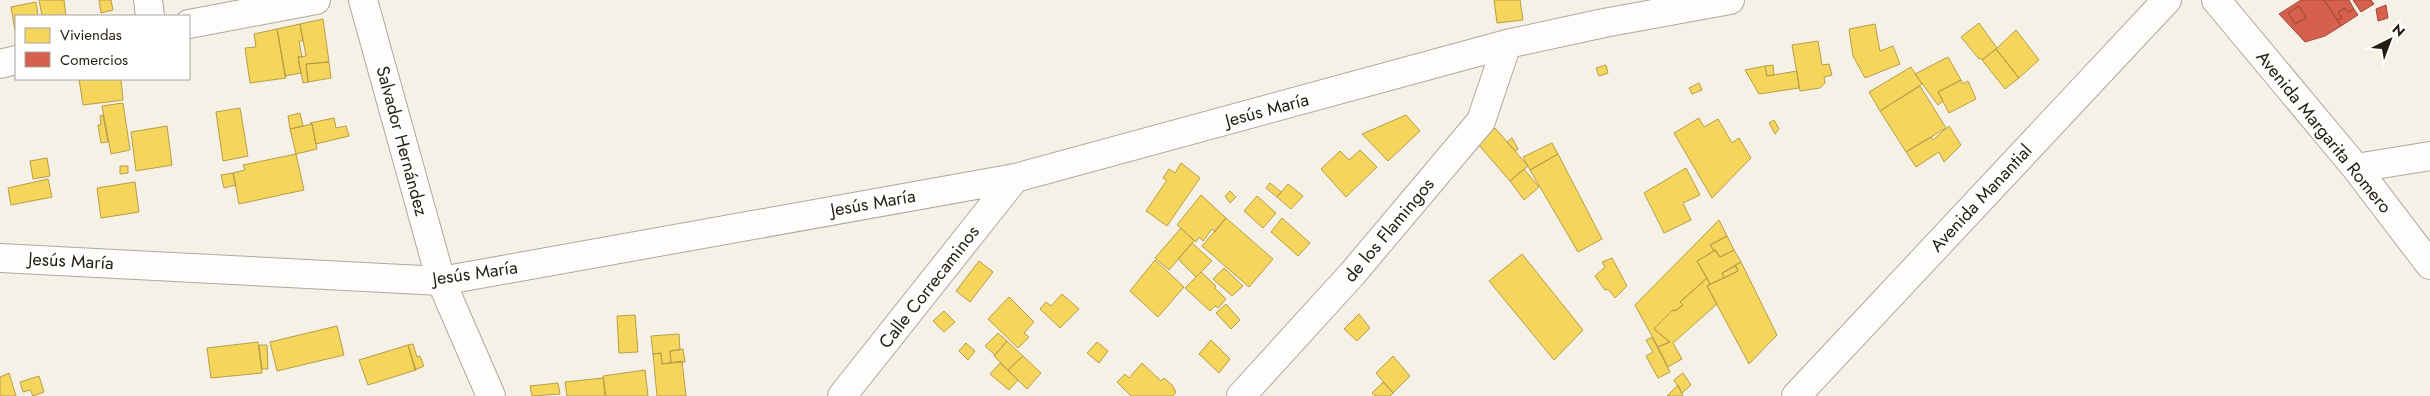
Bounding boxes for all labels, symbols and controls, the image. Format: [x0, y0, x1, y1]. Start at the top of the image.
legend [15, 15, 190, 80]
north arrow [2365, 15, 2415, 65]
text: N [2388, 19, 2410, 41]
text: Viviendas [60, 24, 122, 46]
street label: Avenida Margarita Romero [2250, 45, 2398, 219]
text: Comercios [60, 49, 128, 71]
street label: Salvador Hernández [369, 63, 435, 220]
street label: Jesús María [1220, 86, 1312, 134]
street label: Avenida Manantial [1924, 138, 2038, 258]
street label: de los Flamingos [1338, 172, 1440, 288]
street label: Jesús María [827, 183, 917, 224]
street label: Calle Correcaminos [873, 220, 985, 354]
street label: Jesús María [26, 246, 114, 276]
street label: Jesús María [429, 254, 519, 292]

